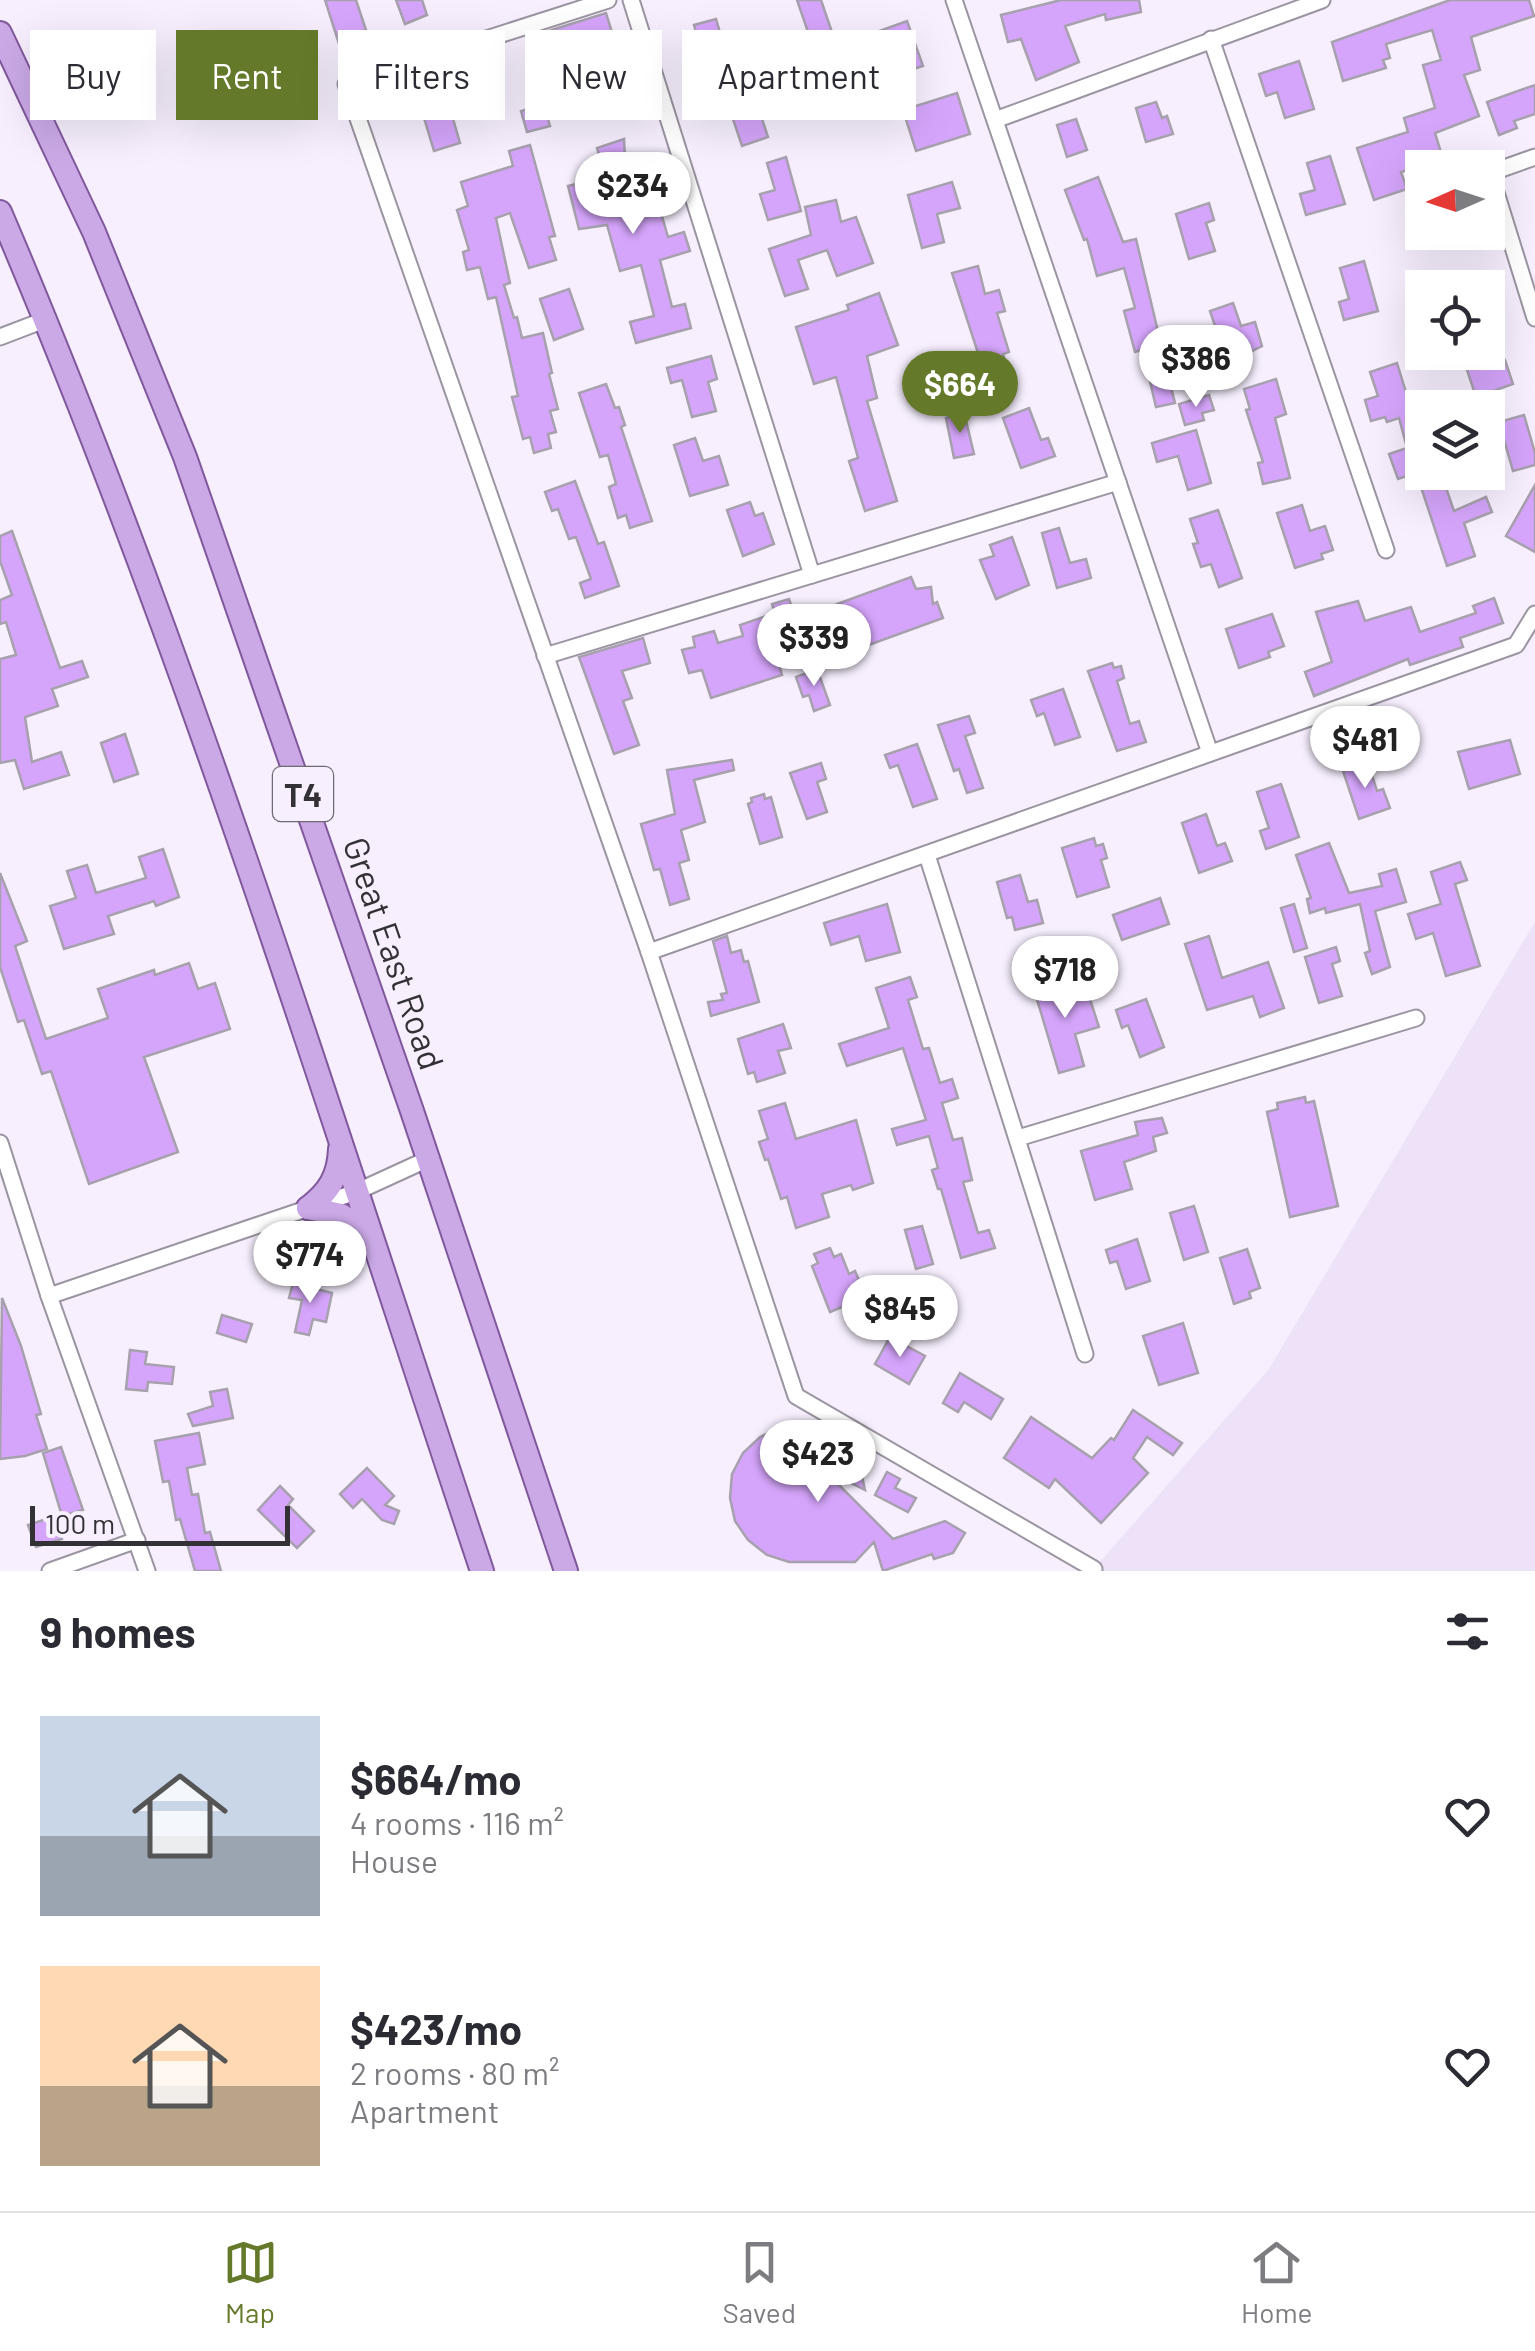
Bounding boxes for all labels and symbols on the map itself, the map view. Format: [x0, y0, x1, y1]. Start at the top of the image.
north arrow [1405, 150, 1505, 250]
pin: $234 [574, 152, 692, 237]
pin: $386 [1137, 325, 1255, 410]
pin: $664 [901, 351, 1019, 436]
pin: $339 [755, 604, 873, 689]
pin: $481 [1306, 706, 1424, 791]
road number: T4 [273, 767, 333, 821]
street label: Great East Road [336, 831, 454, 1075]
pin: $718 [1006, 936, 1124, 1021]
pin: $774 [251, 1221, 369, 1306]
pin: $845 [841, 1275, 959, 1360]
pin: $423 [759, 1420, 877, 1505]
scale bar [30, 1501, 290, 1546]

